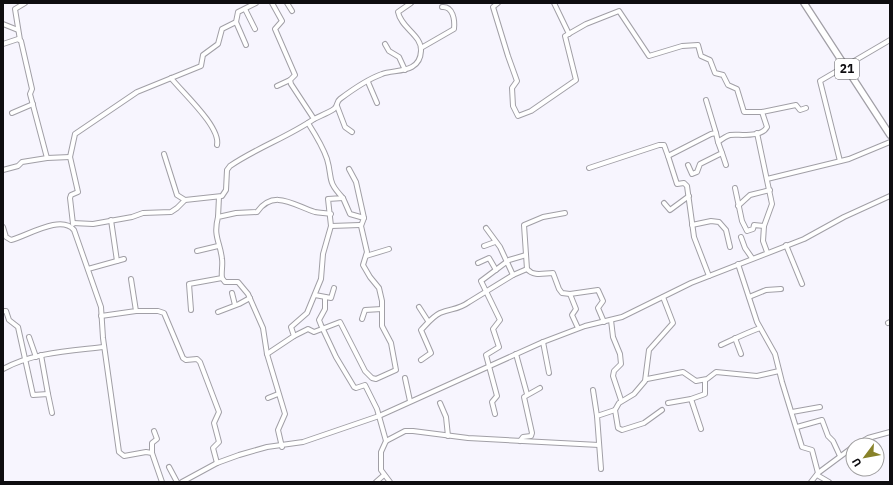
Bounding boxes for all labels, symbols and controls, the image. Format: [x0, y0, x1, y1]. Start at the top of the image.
road number: 21 [835, 59, 859, 79]
north arrow [845, 437, 885, 477]
text: U [849, 455, 864, 469]

